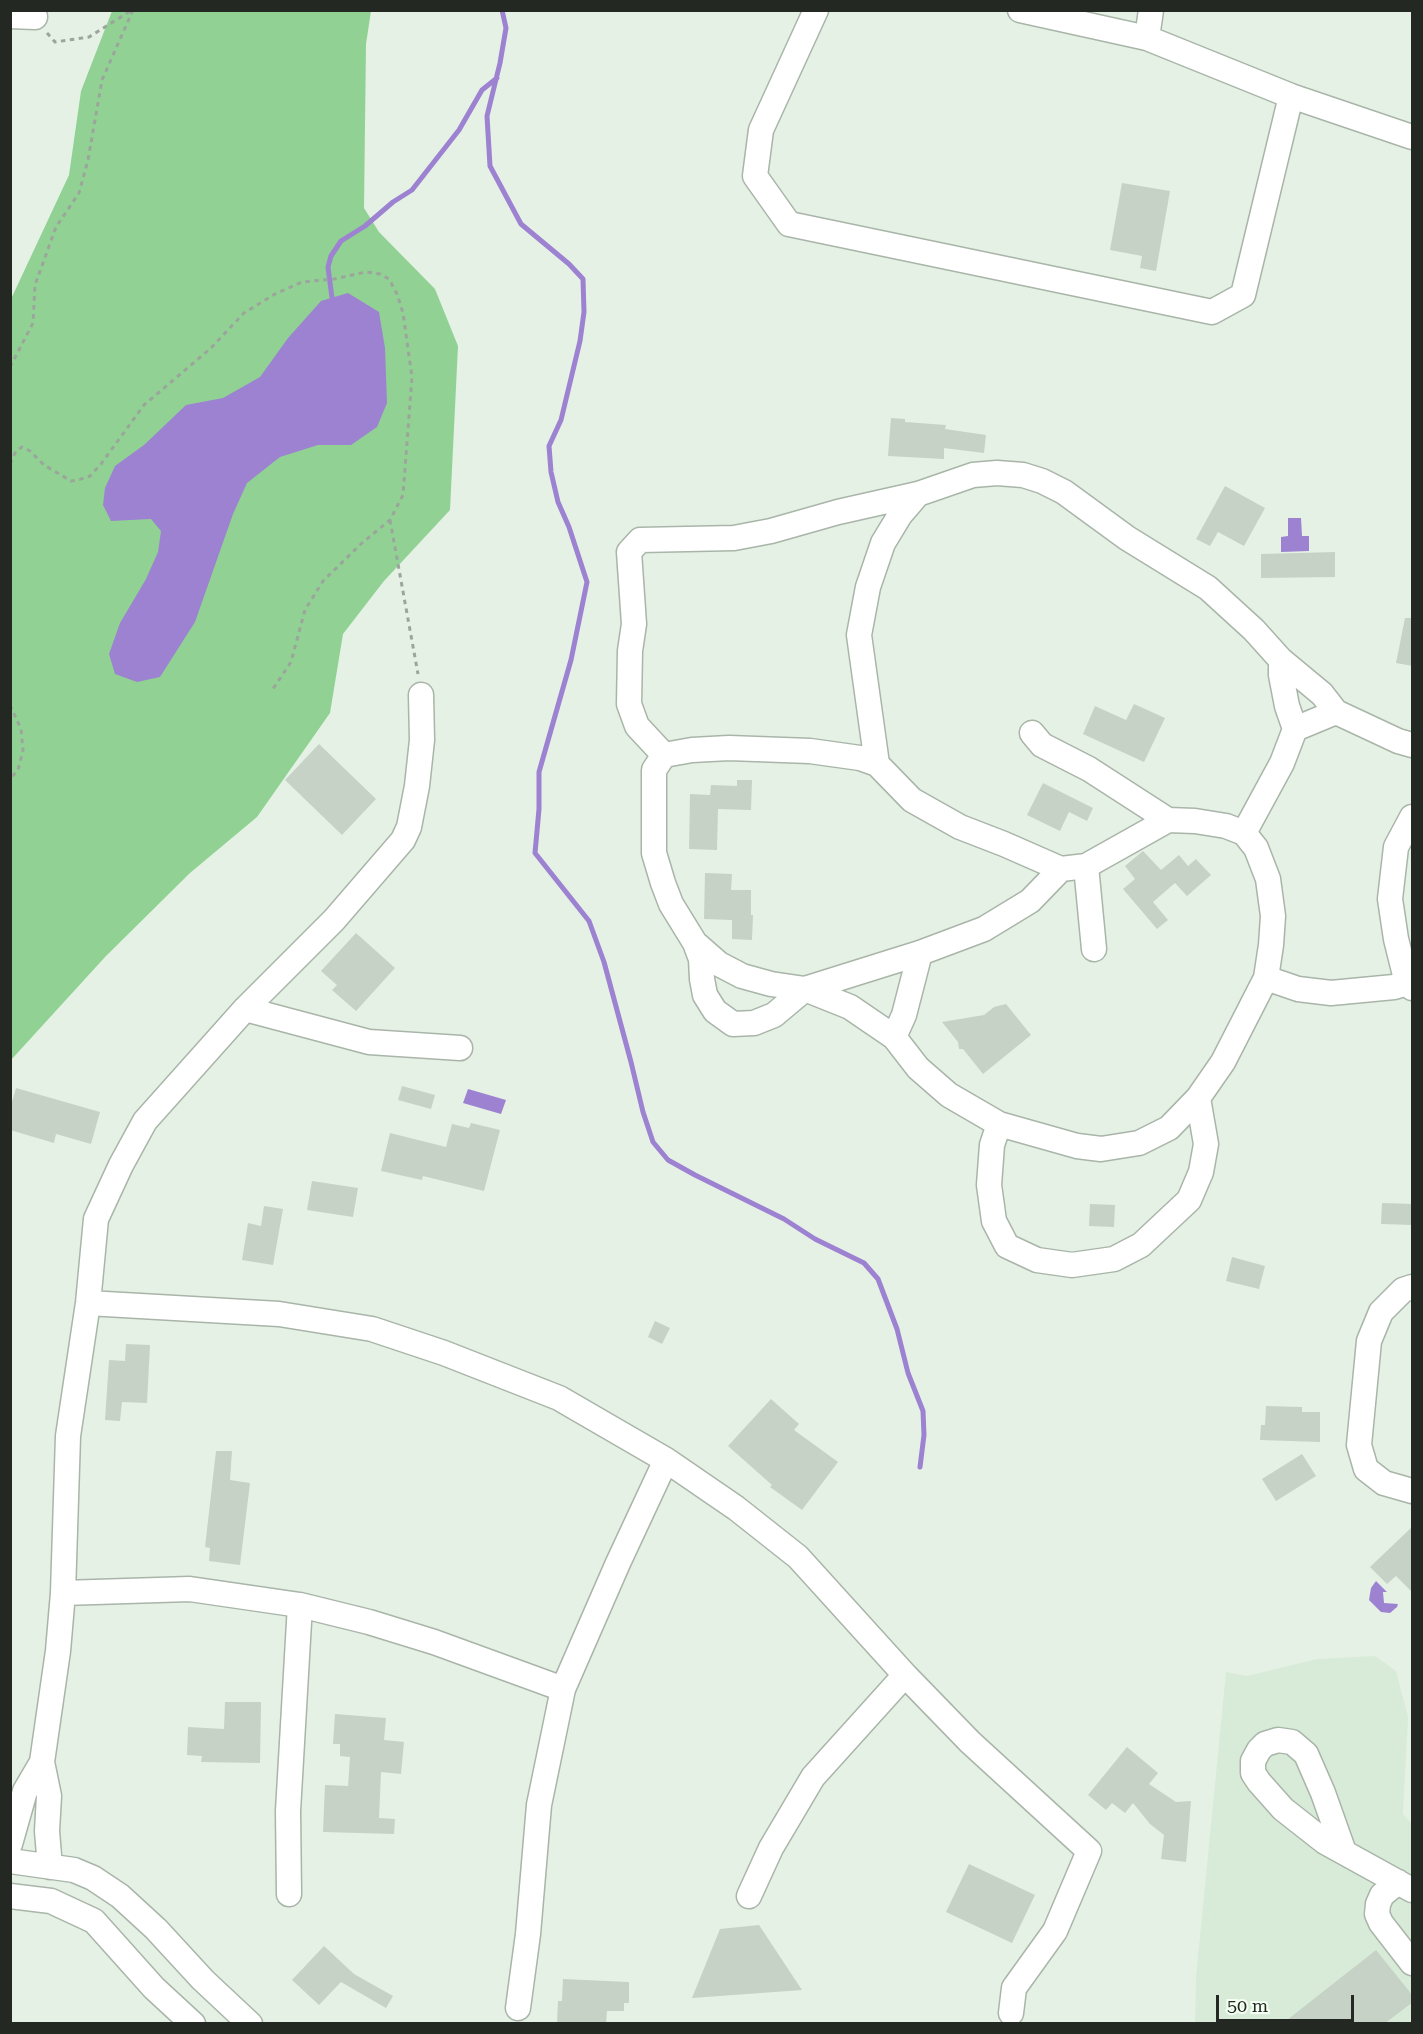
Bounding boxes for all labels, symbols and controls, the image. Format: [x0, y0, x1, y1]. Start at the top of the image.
scale bar [1219, 1983, 1357, 2021]
text: 50 m [1227, 1995, 1268, 2016]

